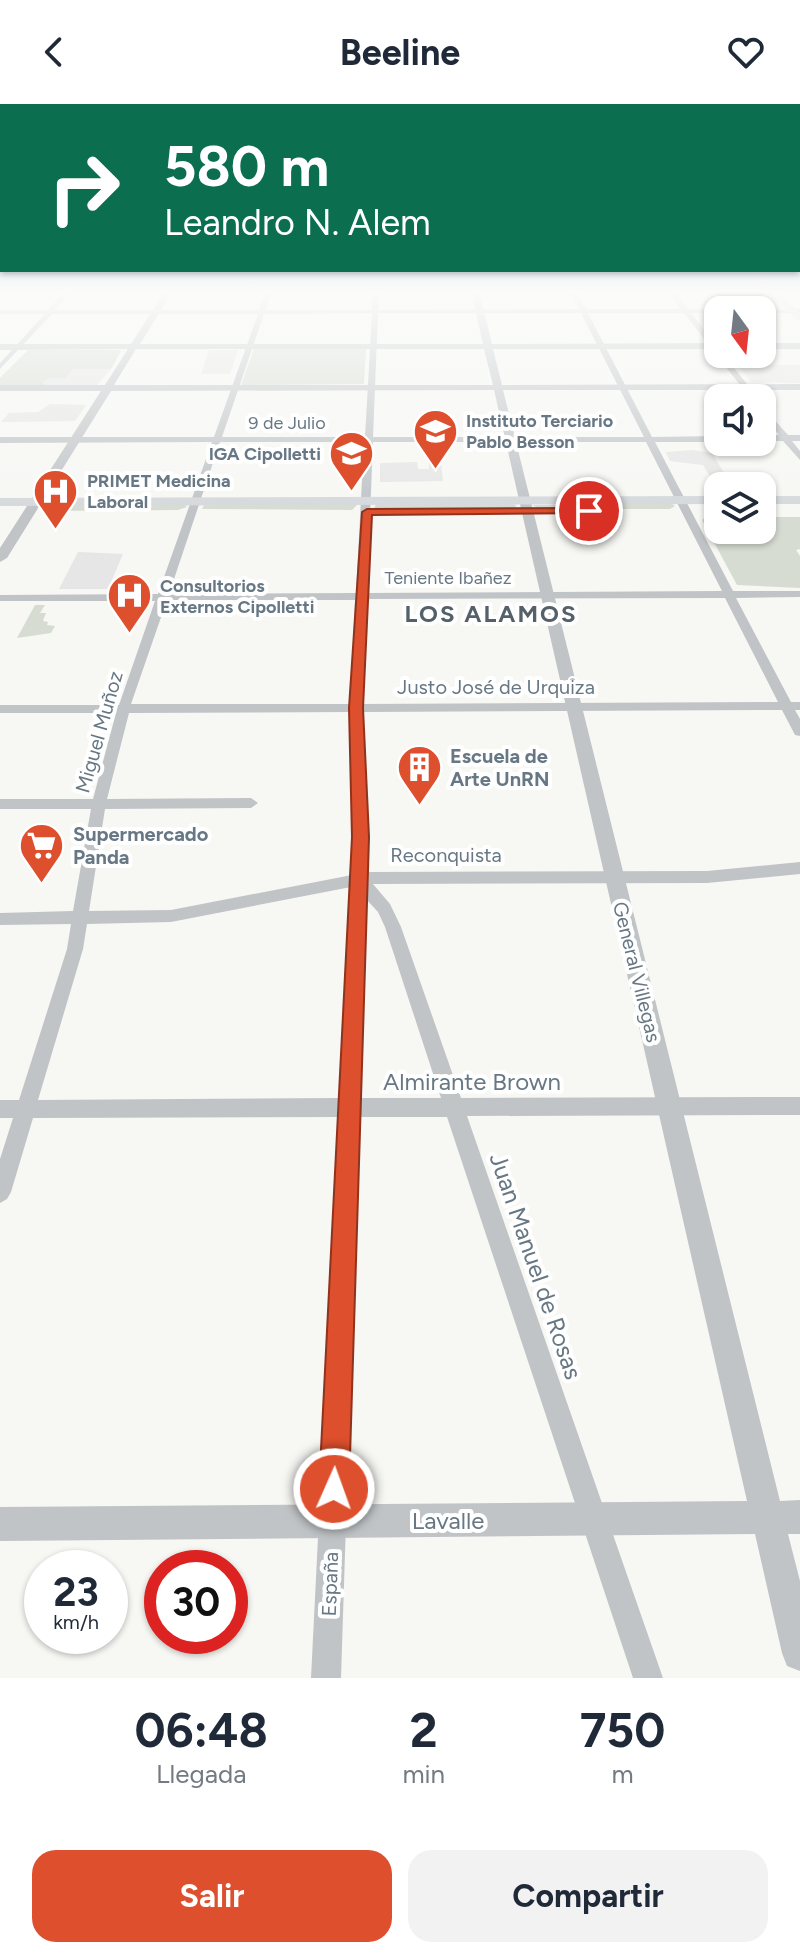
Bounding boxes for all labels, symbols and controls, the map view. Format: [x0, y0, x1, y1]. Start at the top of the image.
icon: back [32, 30, 76, 74]
icon: heart [724, 30, 768, 74]
text: Beeline [340, 31, 460, 74]
text: 580 m [164, 133, 329, 200]
icon: right [32, 136, 136, 240]
text: Leandro N. Alem [164, 201, 431, 244]
north arrow [704, 296, 776, 368]
map controls [704, 296, 776, 544]
button: sound [704, 384, 776, 456]
school or university icon: Instituto Terciario Pablo Besson [411, 407, 459, 470]
place label: Instituto Terciario Pablo Besson [466, 410, 613, 453]
street label: 9 de Julio [248, 412, 326, 434]
school or university icon: IGA Cipolletti [328, 430, 376, 493]
place label: IGA Cipolletti [209, 443, 321, 465]
hospital icon: PRIMET Medicina Laboral [32, 467, 80, 530]
place label: PRIMET Medicina Laboral [87, 470, 231, 513]
button: layers [704, 472, 776, 544]
pin [555, 477, 623, 545]
icon: arrive [567, 489, 611, 533]
street label: Teniente Ibañez [384, 567, 512, 589]
hospital icon: Consultorios Externos Cipolletti [105, 572, 153, 635]
place label: Consultorios Externos Cipolletti [160, 575, 315, 618]
district label: LOS ALAMOS [405, 599, 577, 628]
street label: Miguel Muñoz [70, 668, 128, 796]
street label: Justo José de Urquiza [397, 675, 595, 699]
building icon: Escuela de Arte UnRN [395, 744, 443, 807]
place label: Escuela de Arte UnRN [450, 744, 549, 791]
supermarket icon: Supermercado Panda [18, 821, 66, 884]
place label: Supermercado Panda [73, 822, 209, 869]
street label: Reconquista [390, 843, 502, 867]
street label: General Villegas [608, 899, 666, 1045]
street label: Almirante Brown [383, 1067, 561, 1096]
street label: Juan Manuel de Rosas [484, 1149, 588, 1383]
position arrow [292, 1447, 376, 1531]
street label: Lavalle [412, 1506, 484, 1535]
speed limit sign: 30 [144, 1550, 248, 1654]
street label: España [317, 1551, 343, 1617]
text: 23 [53, 1568, 99, 1616]
text: km/h [53, 1610, 99, 1634]
text: 06:48 [135, 1701, 268, 1759]
text: 2 [410, 1701, 438, 1759]
text: 750 [580, 1701, 665, 1759]
text: Llegada [156, 1758, 246, 1790]
text: min [402, 1758, 445, 1790]
text: m [611, 1758, 634, 1790]
button: Salir [32, 1850, 392, 1942]
button: Compartir [408, 1850, 768, 1942]

